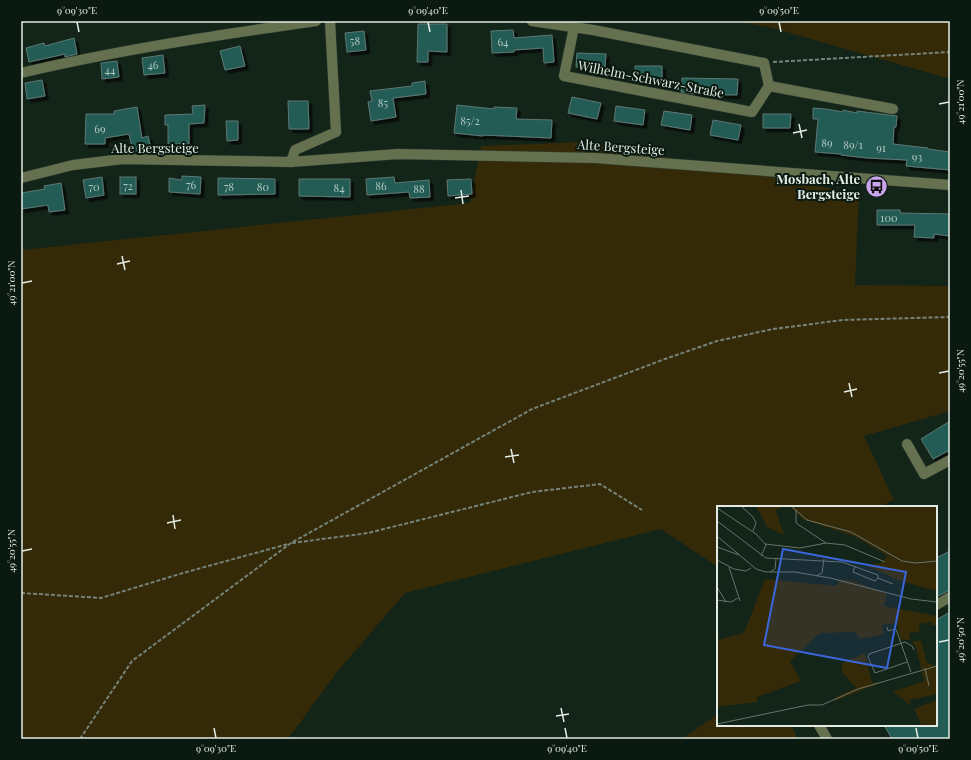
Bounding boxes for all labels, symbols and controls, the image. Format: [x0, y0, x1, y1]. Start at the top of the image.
text: 9°09'30"E [57, 3, 97, 17]
text: 9°09'40"E [408, 3, 448, 17]
text: 9°09'50"E [759, 3, 799, 17]
house number: 58 [350, 33, 360, 48]
house number: 64 [497, 34, 509, 49]
street label: Wilhelm-Schwarz-Straße [576, 56, 726, 101]
house number: 46 [147, 57, 159, 72]
house number: 44 [105, 62, 116, 77]
text: 49°21'00"N [953, 80, 967, 124]
house number: 85 [378, 95, 389, 110]
house number: 85/2 [460, 113, 480, 128]
house number: 69 [94, 121, 106, 136]
street label: Alte Bergsteige [576, 135, 666, 158]
house number: 89 [821, 135, 833, 150]
house number: 89/1 [843, 137, 863, 152]
street label: Alte Bergsteige [110, 139, 199, 156]
house number: 91 [876, 140, 886, 155]
house number: 93 [912, 149, 922, 164]
place label: Mosbach, Alte Bergsteige [776, 170, 860, 202]
bus stop icon: Mosbach, Alte Bergsteige [863, 173, 889, 199]
house number: 76 [186, 177, 196, 192]
house number: 72 [123, 178, 133, 193]
house number: 86 [375, 178, 387, 193]
house number: 70 [88, 179, 100, 194]
house number: 78 [224, 179, 234, 194]
house number: 80 [257, 179, 270, 194]
house number: 84 [333, 180, 345, 195]
house number: 88 [413, 181, 425, 196]
house number: 100 [880, 210, 898, 225]
text: 49°21'00"N [4, 261, 18, 305]
text: 49°20'55"N [953, 349, 967, 393]
inset map [717, 506, 937, 726]
text: 49°20'55"N [4, 529, 18, 573]
text: 49°20'50"N [953, 617, 967, 663]
text: 9°09'30"E [196, 741, 236, 755]
text: 9°09'40"E [547, 741, 587, 755]
text: 9°09'50"E [898, 741, 938, 755]

